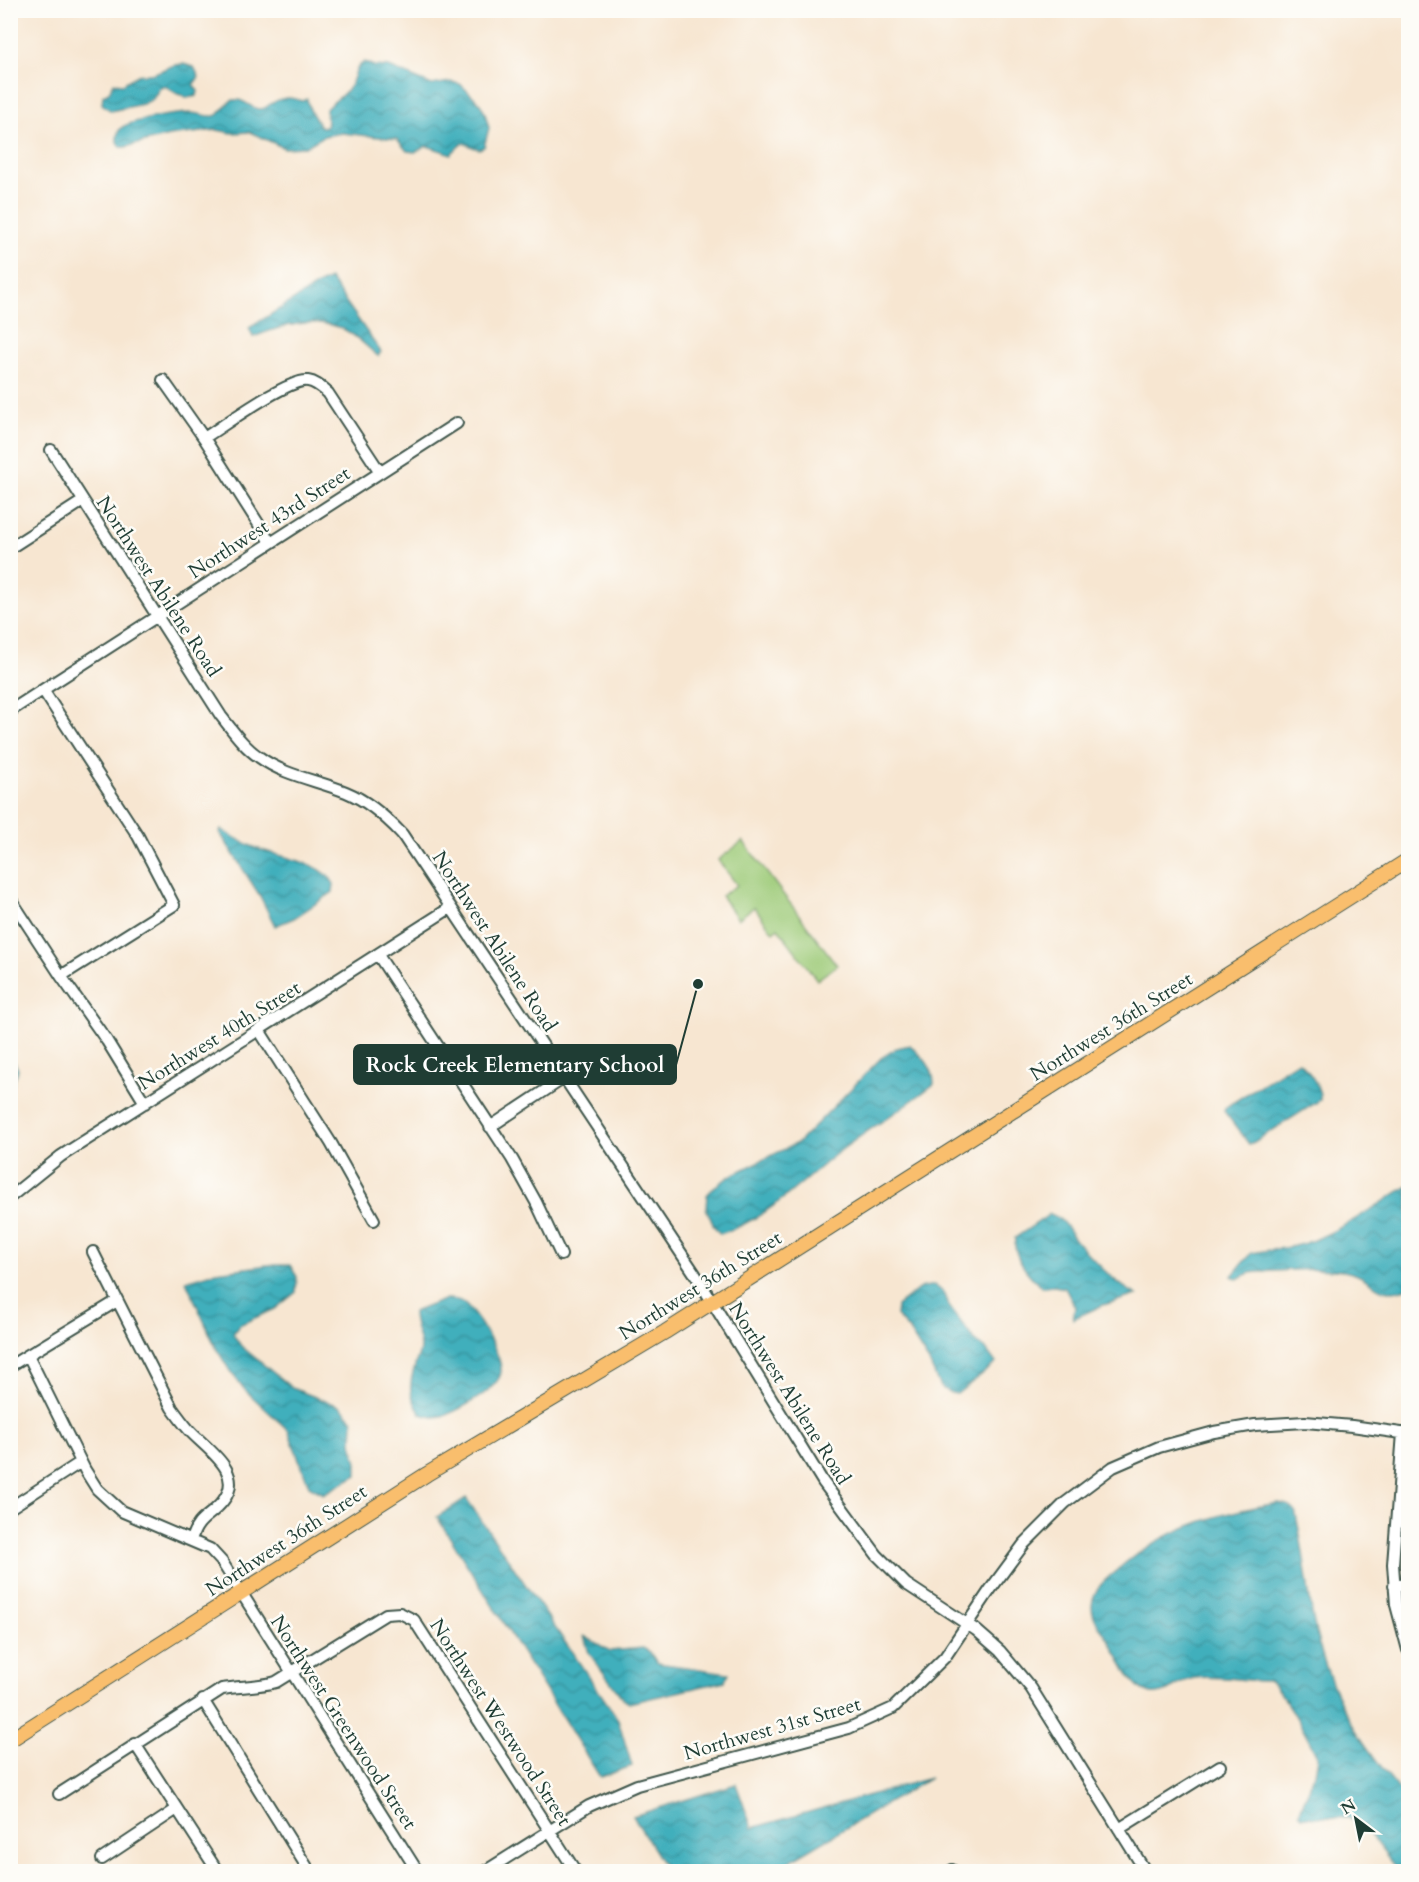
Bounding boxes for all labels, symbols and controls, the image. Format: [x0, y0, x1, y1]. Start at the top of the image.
street label: Northwest 43rd Street [183, 460, 356, 585]
street label: Northwest Abilene Road [90, 491, 227, 682]
street label: Northwest Abilene Road [426, 846, 563, 1037]
street label: Northwest 36th Street [1025, 965, 1198, 1087]
street label: Northwest 40th Street [133, 974, 306, 1096]
callout: Rock Creek Elementary School [354, 1045, 676, 1084]
text: Rock Creek Elementary School [366, 1051, 664, 1080]
street label: Northwest 36th Street [614, 1224, 787, 1346]
street label: Northwest Abilene Road [722, 1297, 857, 1490]
street label: Northwest 36th Street [200, 1478, 373, 1603]
street label: Northwest Greenwood Street [264, 1610, 423, 1835]
street label: Northwest Westwood Street [423, 1613, 578, 1832]
street label: Northwest 31st Street [680, 1690, 864, 1767]
north arrow [1326, 1789, 1386, 1849]
text: N [1337, 1794, 1360, 1820]

